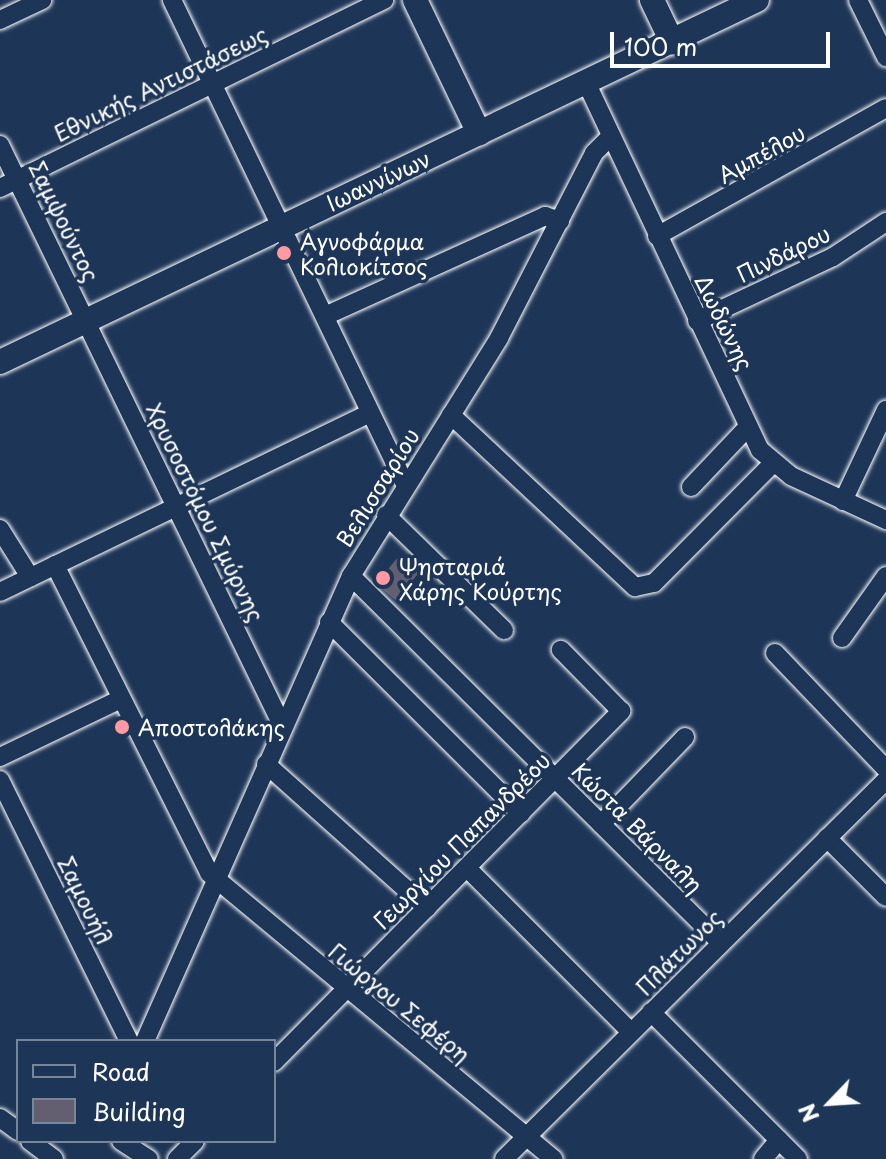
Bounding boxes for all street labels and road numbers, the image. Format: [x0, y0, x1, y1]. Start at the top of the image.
street label: Εθνικής Αντιστάσεως [49, 20, 271, 146]
street label: Αμπέλου [713, 118, 809, 188]
street label: Ιωαννίνων [322, 144, 434, 216]
street label: Σαμψούντος [25, 157, 105, 285]
street label: Πινδάρου [732, 219, 834, 287]
street label: Δωδώνης [691, 270, 759, 374]
street label: Χρυσοστόμου Σμύρνης [142, 399, 270, 625]
street label: Βελισσαρίου [330, 423, 424, 551]
street label: Γεωργίου Παπανδρέου [367, 746, 555, 934]
street label: Κώστα Βάρναλη [567, 756, 709, 898]
street label: Σαμουήλ [53, 852, 119, 948]
street label: Πλάτωνος [629, 903, 727, 1001]
street label: Γιώργου Σεφέρη [325, 937, 475, 1067]

